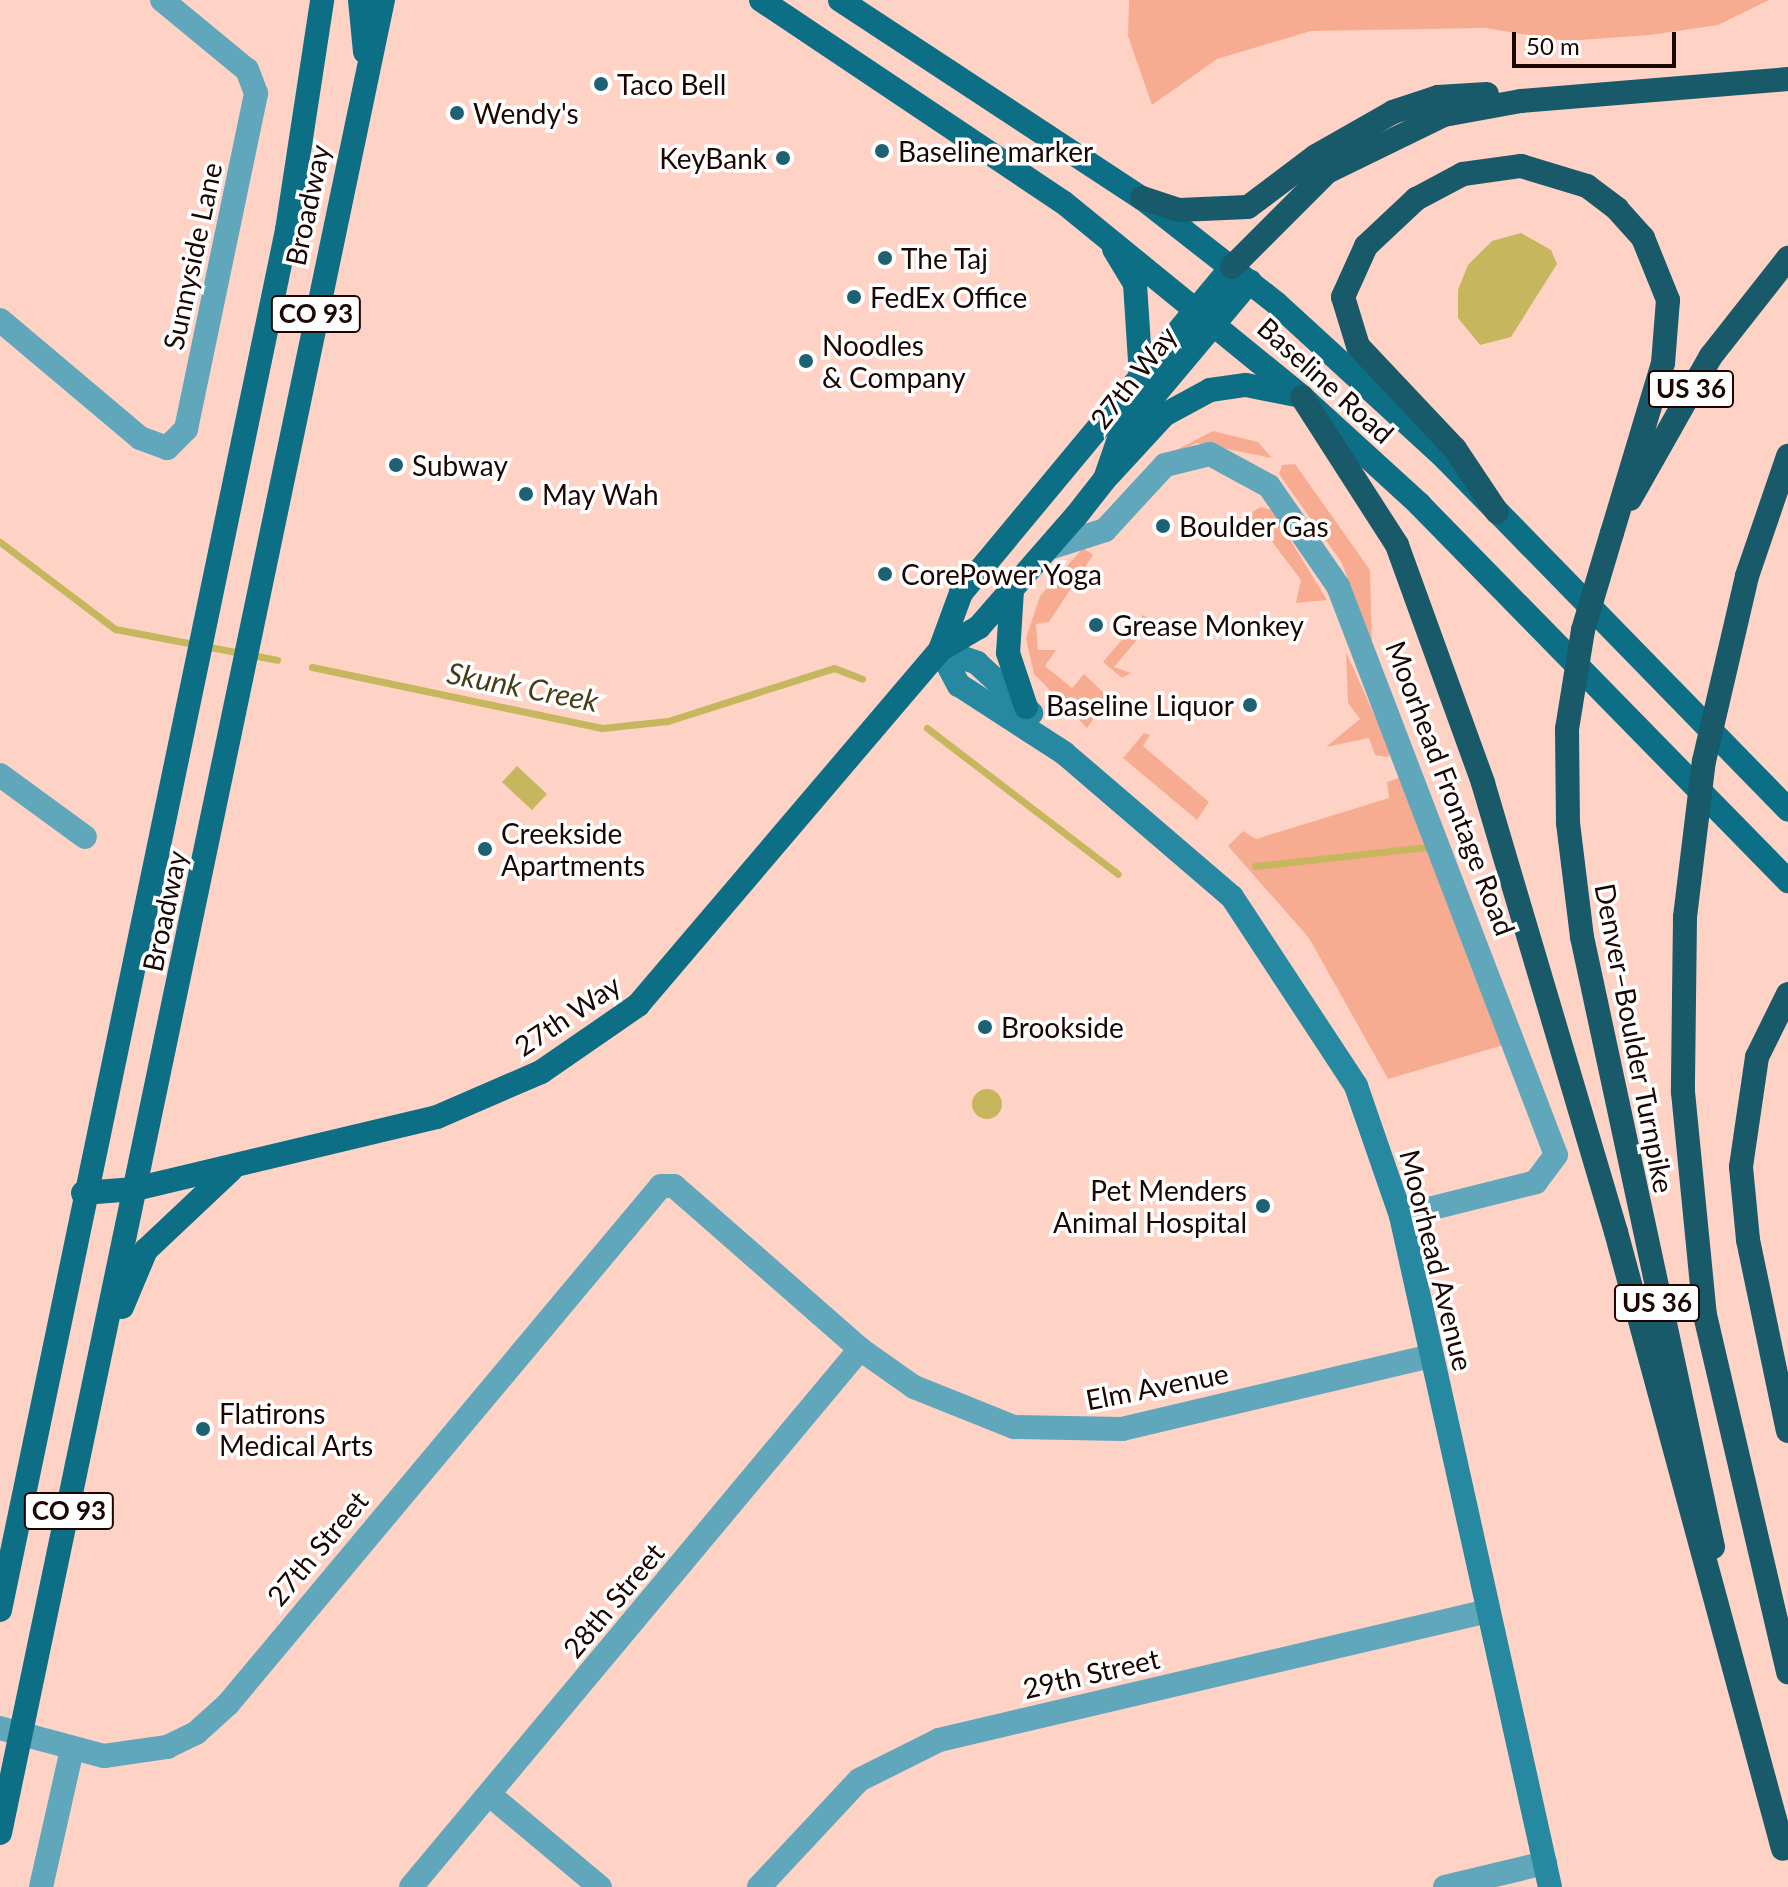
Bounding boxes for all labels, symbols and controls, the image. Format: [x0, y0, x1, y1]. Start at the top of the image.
scale bar [1516, 16, 1680, 66]
text: 50 m [1526, 31, 1580, 60]
place label: Taco Bell [617, 67, 726, 101]
marker: Taco Bell [592, 75, 610, 93]
place label: Wendy's [473, 96, 579, 130]
marker: Wendy's [448, 104, 466, 122]
place label: Baseline marker [898, 134, 1093, 168]
street label: Broadway [278, 141, 336, 269]
place label: KeyBank [659, 141, 767, 175]
marker: Baseline marker [873, 142, 891, 160]
marker: KeyBank [774, 149, 792, 167]
street label: Sunnyside Lane [156, 159, 228, 353]
place label: The Taj [901, 241, 989, 275]
marker: The Taj [876, 249, 894, 267]
place label: FedEx Office [870, 280, 1027, 314]
marker: FedEx Office [845, 288, 863, 306]
road number: CO 93 [270, 292, 362, 336]
street label: Baseline Road [1251, 310, 1401, 450]
street label: 27th Way [1083, 319, 1183, 435]
place label: Noodles & Company [822, 328, 966, 394]
marker: Noodles & Company [797, 352, 815, 370]
road number: US 36 [1647, 367, 1735, 411]
place label: Subway [412, 448, 508, 482]
marker: Subway [387, 456, 405, 474]
place label: May Wah [542, 477, 660, 511]
marker: May Wah [517, 485, 535, 503]
place label: Boulder Gas [1179, 509, 1329, 543]
marker: Boulder Gas [1154, 517, 1172, 535]
place label: CorePower Yoga [901, 557, 1104, 591]
marker: CorePower Yoga [876, 565, 894, 583]
place label: Grease Monkey [1112, 608, 1304, 642]
marker: Grease Monkey [1087, 616, 1105, 634]
street label: Moorhead Frontage Road [1379, 636, 1523, 940]
water label: Skunk Creek [444, 654, 602, 718]
place label: Baseline Liquor [1046, 688, 1234, 722]
marker: Baseline Liquor [1241, 696, 1259, 714]
place label: Creekside Apartments [501, 816, 645, 882]
marker: Creekside Apartments [476, 840, 494, 858]
street label: Broadway [135, 847, 193, 975]
street label: Denver–Boulder Turnpike [1588, 880, 1682, 1196]
street label: 27th Way [508, 967, 626, 1063]
place label: Brookside [1001, 1010, 1124, 1044]
marker: Brookside [976, 1018, 994, 1036]
street label: Moorhead Avenue [1393, 1146, 1481, 1374]
place label: Pet Menders Animal Hospital [1053, 1173, 1247, 1239]
marker: Pet Menders Animal Hospital [1254, 1197, 1272, 1215]
road number: US 36 [1613, 1281, 1701, 1325]
street label: Elm Avenue [1082, 1356, 1232, 1416]
place label: Flatirons Medical Arts [219, 1396, 374, 1462]
marker: Flatirons Medical Arts [194, 1420, 212, 1438]
street label: 27th Street [259, 1484, 375, 1612]
road number: CO 93 [23, 1489, 115, 1533]
street label: 28th Street [555, 1536, 671, 1664]
street label: 29th Street [1019, 1641, 1163, 1705]

